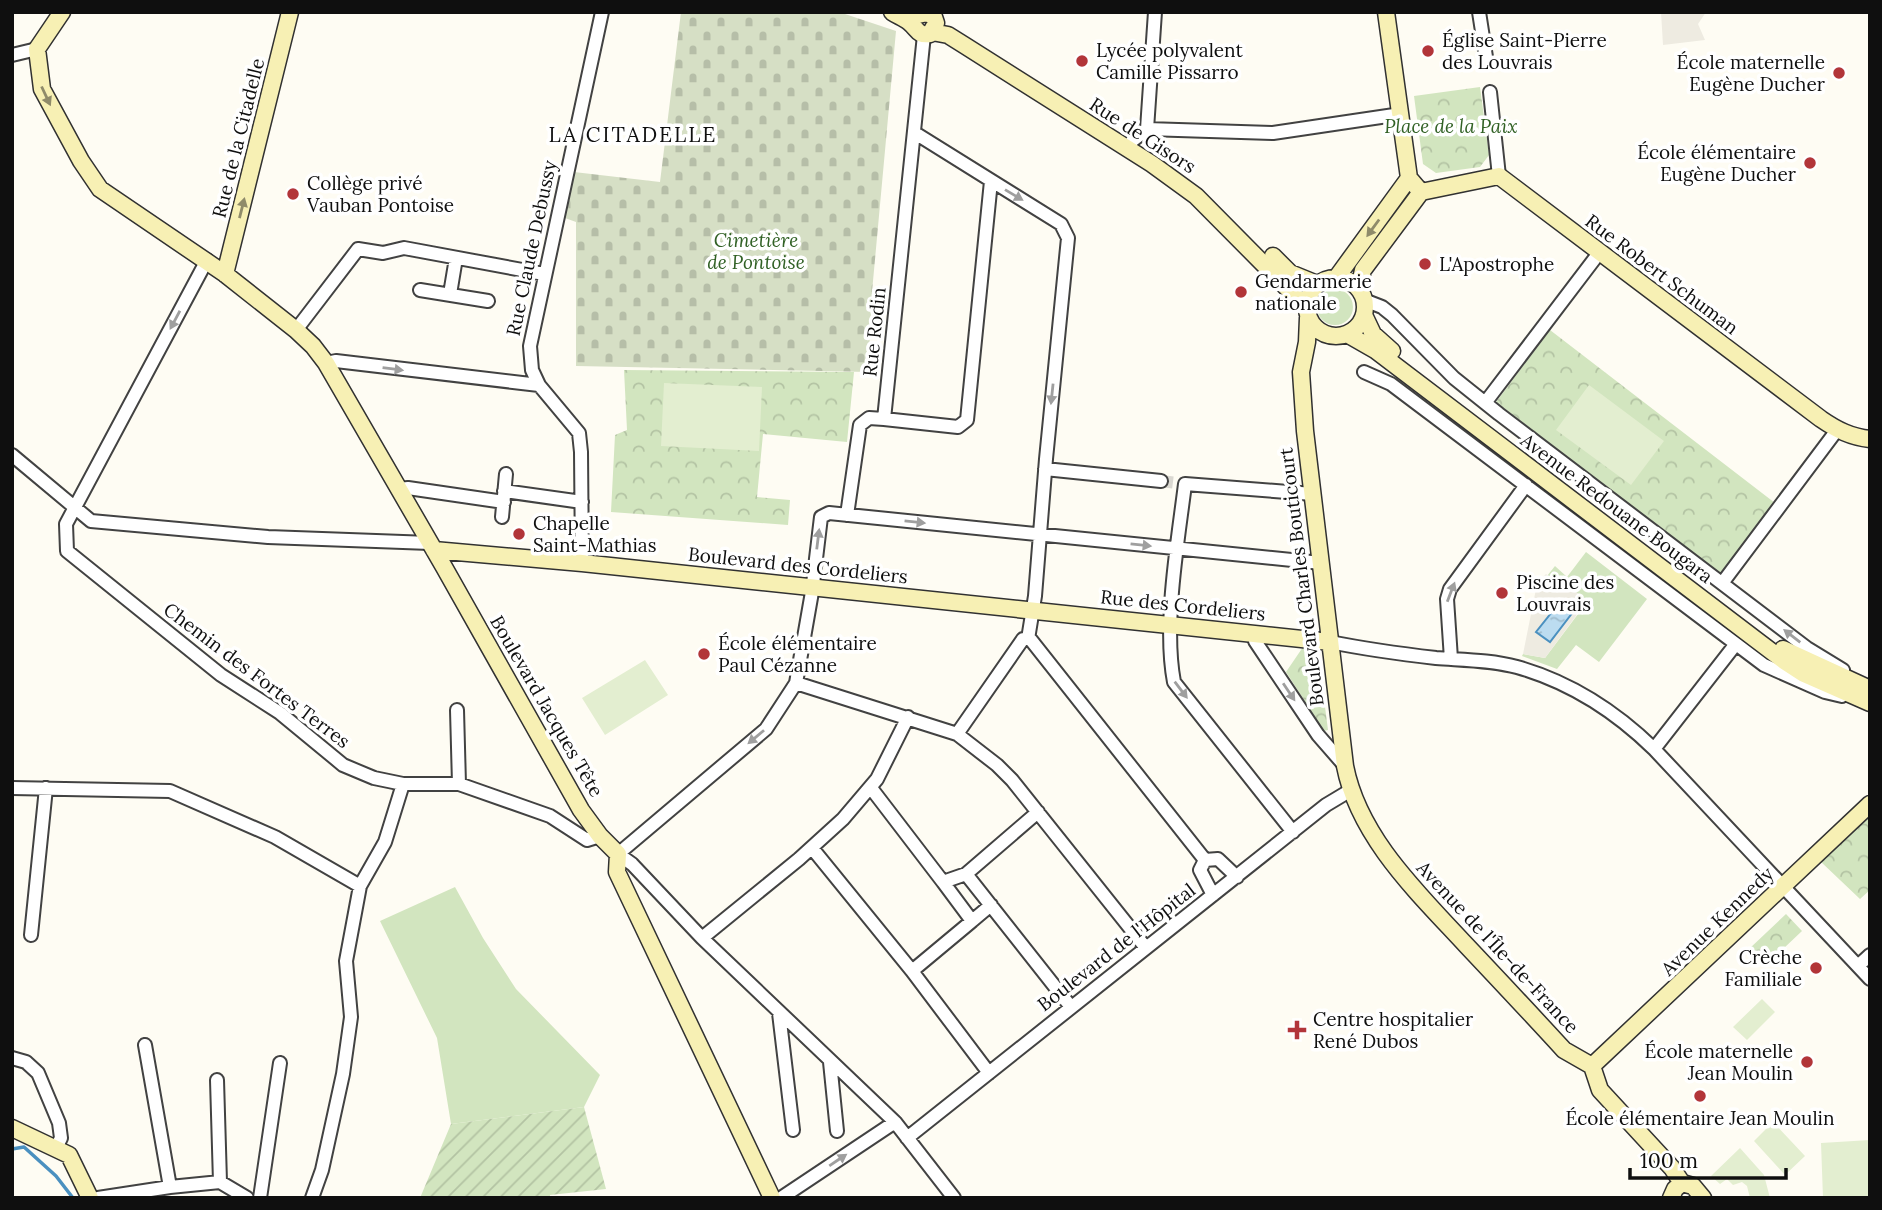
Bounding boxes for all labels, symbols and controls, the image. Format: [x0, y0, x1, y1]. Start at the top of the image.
place label: Église Saint-Pierre des Louvrais [1442, 28, 1607, 74]
place label: Lycée polyvalent Camille Pissarro [1096, 38, 1243, 84]
marker: Église Saint-Pierre des Louvrais [1420, 43, 1436, 59]
place label: École maternelle Eugène Ducher [1677, 50, 1826, 96]
marker: Lycée polyvalent Camille Pissarro [1074, 53, 1090, 69]
street label: Rue de la Citadelle [207, 56, 269, 220]
marker: École maternelle Eugène Ducher [1831, 65, 1847, 81]
one-way arrow [41, 86, 52, 106]
street label: Rue de Gisors [1085, 92, 1201, 178]
park label: Place de la Paix [1384, 114, 1518, 138]
district label: LA CITADELLE [549, 121, 717, 148]
place label: École élémentaire Eugène Ducher [1637, 140, 1797, 186]
marker: École élémentaire Eugène Ducher [1802, 155, 1818, 171]
street label: Rue Claude Debussy [501, 158, 561, 338]
place label: Collège privé Vauban Pontoise [306, 171, 454, 217]
marker: Collège privé Vauban Pontoise [285, 186, 301, 202]
one-way arrow [1005, 189, 1024, 202]
one-way arrow [237, 197, 248, 219]
street label: Rue Robert Schuman [1581, 209, 1743, 339]
one-way arrow [1367, 219, 1381, 237]
park label: Cimetière de Pontoise [707, 228, 805, 274]
place label: L'Apostrophe [1439, 252, 1554, 276]
marker: L'Apostrophe [1417, 256, 1433, 272]
place label: Gendarmerie nationale [1255, 269, 1372, 315]
marker: Gendarmerie nationale [1233, 284, 1249, 300]
street label: Rue Rodin [857, 286, 891, 378]
one-way arrow [169, 311, 181, 330]
one-way arrow [383, 364, 405, 375]
one-way arrow [1047, 383, 1058, 405]
street label: Avenue Redouane Bougara [1515, 427, 1718, 588]
street label: Boulevard Charles Bouticourt [1273, 446, 1329, 708]
place label: Chapelle Saint-Mathias [533, 511, 657, 557]
one-way arrow [904, 517, 926, 528]
marker: Chapelle Saint-Mathias [511, 526, 527, 542]
one-way arrow [812, 528, 823, 550]
one-way arrow [1130, 540, 1152, 551]
street label: Boulevard des Cordeliers [687, 542, 909, 588]
place label: Piscine des Louvrais [1516, 570, 1615, 616]
one-way arrow [1446, 581, 1457, 602]
street label: Rue des Cordeliers [1099, 584, 1267, 626]
marker: Piscine des Louvrais [1494, 585, 1510, 601]
street label: Chemin des Fortes Terres [159, 597, 355, 753]
street label: Boulevard Jacques Tête [485, 611, 609, 801]
one-way arrow [1784, 629, 1802, 644]
place label: École élémentaire Paul Cézanne [718, 631, 877, 677]
marker: École élémentaire Paul Cézanne [696, 646, 712, 662]
one-way arrow [1174, 681, 1188, 699]
one-way arrow [1283, 683, 1296, 702]
one-way arrow [747, 729, 764, 744]
street label: Avenue de l'Île-de-France [1411, 855, 1584, 1038]
street label: Avenue Kennedy [1655, 861, 1778, 981]
street label: Boulevard de l'Hôpital [1032, 878, 1200, 1016]
place label: Crèche Familiale [1724, 945, 1802, 991]
marker: Crèche Familiale [1808, 960, 1824, 976]
place label: Centre hospitalier René Dubos [1313, 1007, 1474, 1053]
marker: Centre hospitalier René Dubos [1287, 1020, 1307, 1040]
place label: École maternelle Jean Moulin [1645, 1039, 1793, 1085]
marker: École maternelle Jean Moulin [1799, 1054, 1815, 1070]
marker: École élémentaire Jean Moulin [1692, 1088, 1708, 1104]
place label: École élémentaire Jean Moulin [1566, 1106, 1834, 1130]
scale bar [1630, 1136, 1786, 1180]
text: 100 m [1640, 1147, 1698, 1174]
one-way arrow [828, 1154, 847, 1167]

